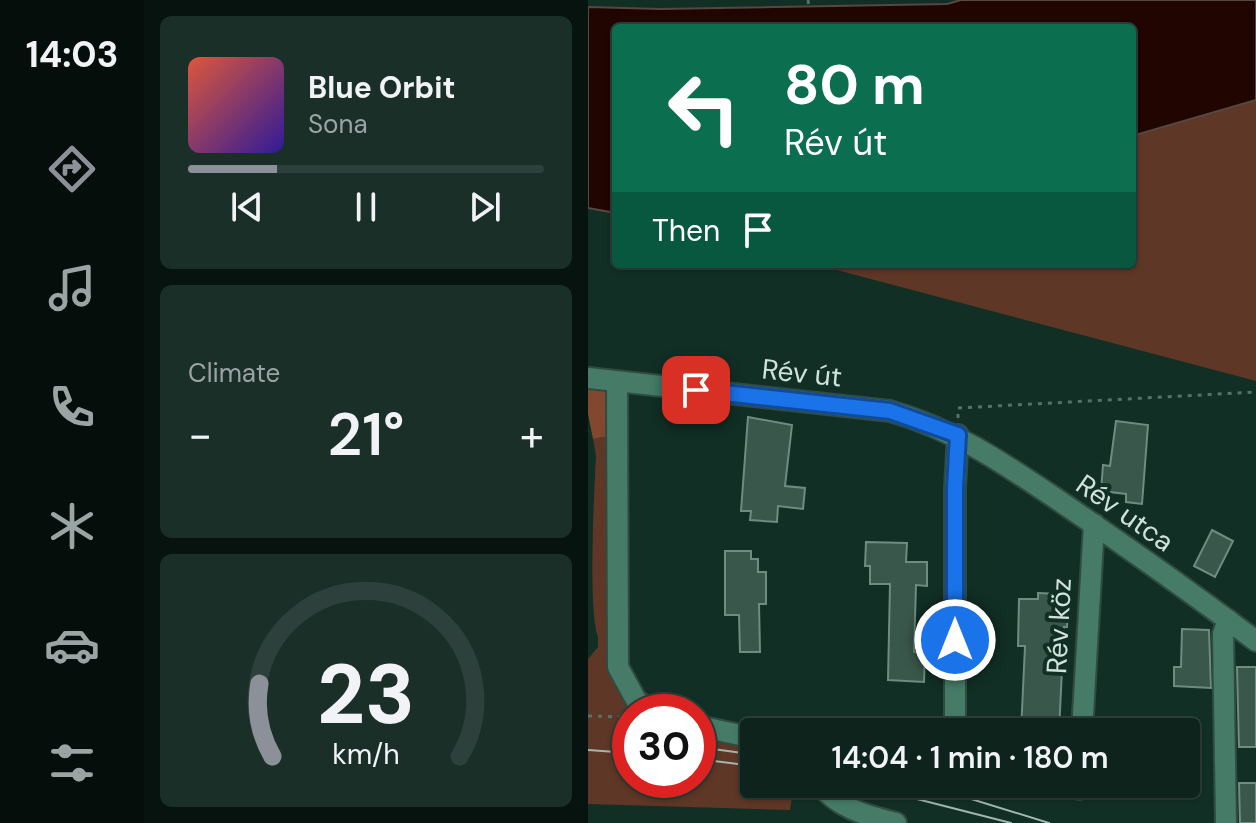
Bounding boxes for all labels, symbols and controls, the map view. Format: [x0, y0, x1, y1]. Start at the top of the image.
text: 14:03 [26, 31, 118, 78]
text: 80 m [784, 48, 925, 121]
icon: left [652, 56, 756, 160]
text: Blue Orbit [308, 68, 455, 107]
text: Sona [308, 107, 368, 141]
text: Rév út [784, 119, 887, 166]
icon: directions [44, 141, 100, 197]
icon: previous [225, 185, 269, 229]
icon: pause [344, 185, 388, 229]
icon: next [463, 185, 507, 229]
icon: arrive [736, 208, 780, 252]
text: Then [652, 211, 720, 250]
icon: music [44, 260, 100, 316]
street label: Rév út [760, 350, 844, 396]
text: Climate [188, 356, 280, 390]
pin [662, 356, 730, 424]
icon: arrive [674, 368, 718, 412]
icon: phone [44, 379, 100, 435]
text: 21° [328, 395, 404, 474]
text: − [188, 406, 212, 464]
text: + [520, 406, 544, 464]
street label: Rév utca [1069, 466, 1181, 560]
icon: climate [44, 498, 100, 554]
street label: Rév köz [1038, 577, 1080, 675]
position arrow [913, 598, 997, 682]
icon: car [44, 617, 100, 673]
text: 23 [317, 639, 415, 748]
speed limit sign: 30 [612, 694, 716, 798]
icon: filters [44, 735, 100, 791]
text: km/h [332, 736, 400, 773]
text: 14:04 · 1 min · 180 m [831, 738, 1109, 777]

